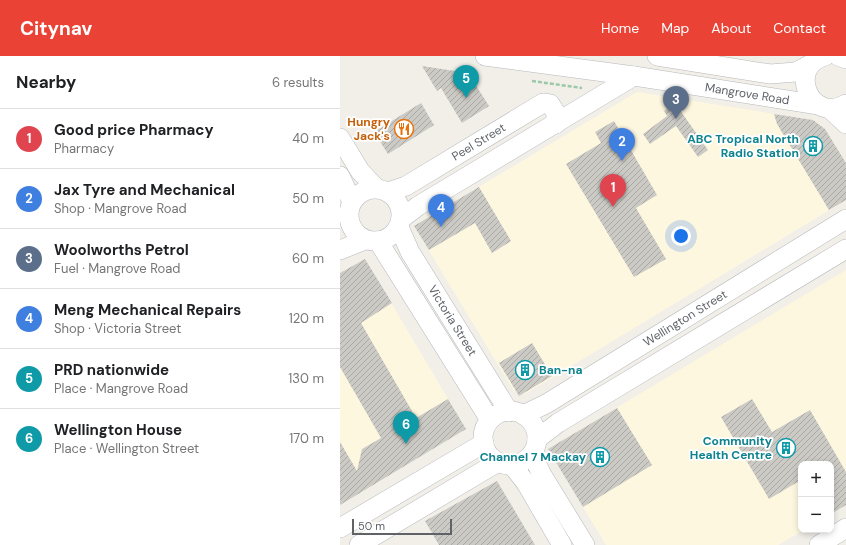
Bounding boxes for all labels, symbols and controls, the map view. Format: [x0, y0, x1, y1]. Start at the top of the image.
text: Citynav [20, 16, 92, 41]
text: Home [601, 19, 639, 37]
text: Map [661, 19, 689, 37]
text: About [711, 19, 751, 37]
text: Contact [773, 19, 826, 37]
pin: 5 [453, 65, 479, 98]
text: Nearby [16, 71, 76, 93]
text: 6 results [272, 74, 324, 91]
street label: Mangrove Road [704, 79, 791, 108]
pin: 3 [663, 86, 689, 119]
place label: Hungry Jack's [347, 114, 391, 144]
restaurant icon: Hungry Jack's [393, 118, 415, 140]
street label: Peel Street [449, 119, 509, 164]
text: Good price Pharmacy [54, 120, 214, 140]
pin: 2 [609, 128, 635, 161]
text: 1 [27, 130, 31, 147]
text: 40 m [292, 130, 324, 147]
place label: ABC Tropical North Radio Station [687, 131, 799, 161]
building icon: ABC Tropical North Radio Station [802, 135, 824, 157]
text: Pharmacy [54, 140, 114, 157]
pin: 1 [600, 174, 626, 207]
text: Jax Tyre and Mechanical [54, 180, 235, 200]
text: 2 [25, 190, 33, 207]
text: 50 m [292, 190, 324, 207]
pin: 4 [428, 194, 454, 227]
text: Shop · Mangrove Road [54, 200, 187, 217]
your location [671, 226, 691, 246]
text: Woolworths Petrol [54, 240, 189, 260]
text: 3 [25, 250, 33, 267]
text: 60 m [292, 250, 324, 267]
text: Fuel · Mangrove Road [54, 260, 180, 277]
street label: Victoria Street [424, 282, 481, 359]
street label: Wellington Street [640, 286, 730, 350]
text: Meng Mechanical Repairs [54, 300, 241, 320]
text: 4 [25, 310, 33, 327]
text: 120 m [289, 310, 324, 327]
text: Shop · Victoria Street [54, 320, 181, 337]
building icon: Ban-na [514, 359, 536, 381]
text: PRD nationwide [54, 360, 169, 380]
place label: Ban-na [539, 362, 582, 378]
text: 5 [25, 370, 33, 387]
text: 130 m [288, 370, 324, 387]
text: Place · Mangrove Road [54, 380, 188, 397]
pin: 6 [393, 411, 419, 444]
text: Wellington House [54, 420, 182, 440]
text: 6 [25, 430, 33, 447]
text: 170 m [289, 430, 324, 447]
place label: Community Health Centre [690, 433, 773, 463]
building icon: Community Health Centre [775, 437, 797, 459]
text: Place · Wellington Street [54, 440, 199, 457]
building icon: Channel 7 Mackay [589, 446, 611, 468]
place label: Channel 7 Mackay [480, 449, 587, 465]
map controls [798, 461, 834, 533]
button: + [798, 461, 834, 497]
button: − [798, 497, 834, 533]
scale bar [352, 517, 452, 536]
text: 50 m [358, 519, 385, 533]

